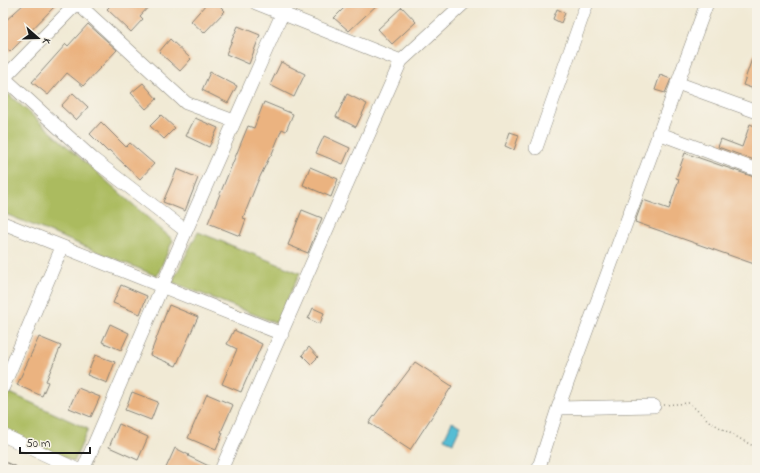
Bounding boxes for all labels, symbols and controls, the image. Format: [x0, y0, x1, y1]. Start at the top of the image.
north arrow [18, 18, 58, 58]
text: K [38, 36, 55, 47]
scale bar [20, 429, 90, 455]
text: 50 m [26, 435, 50, 453]

